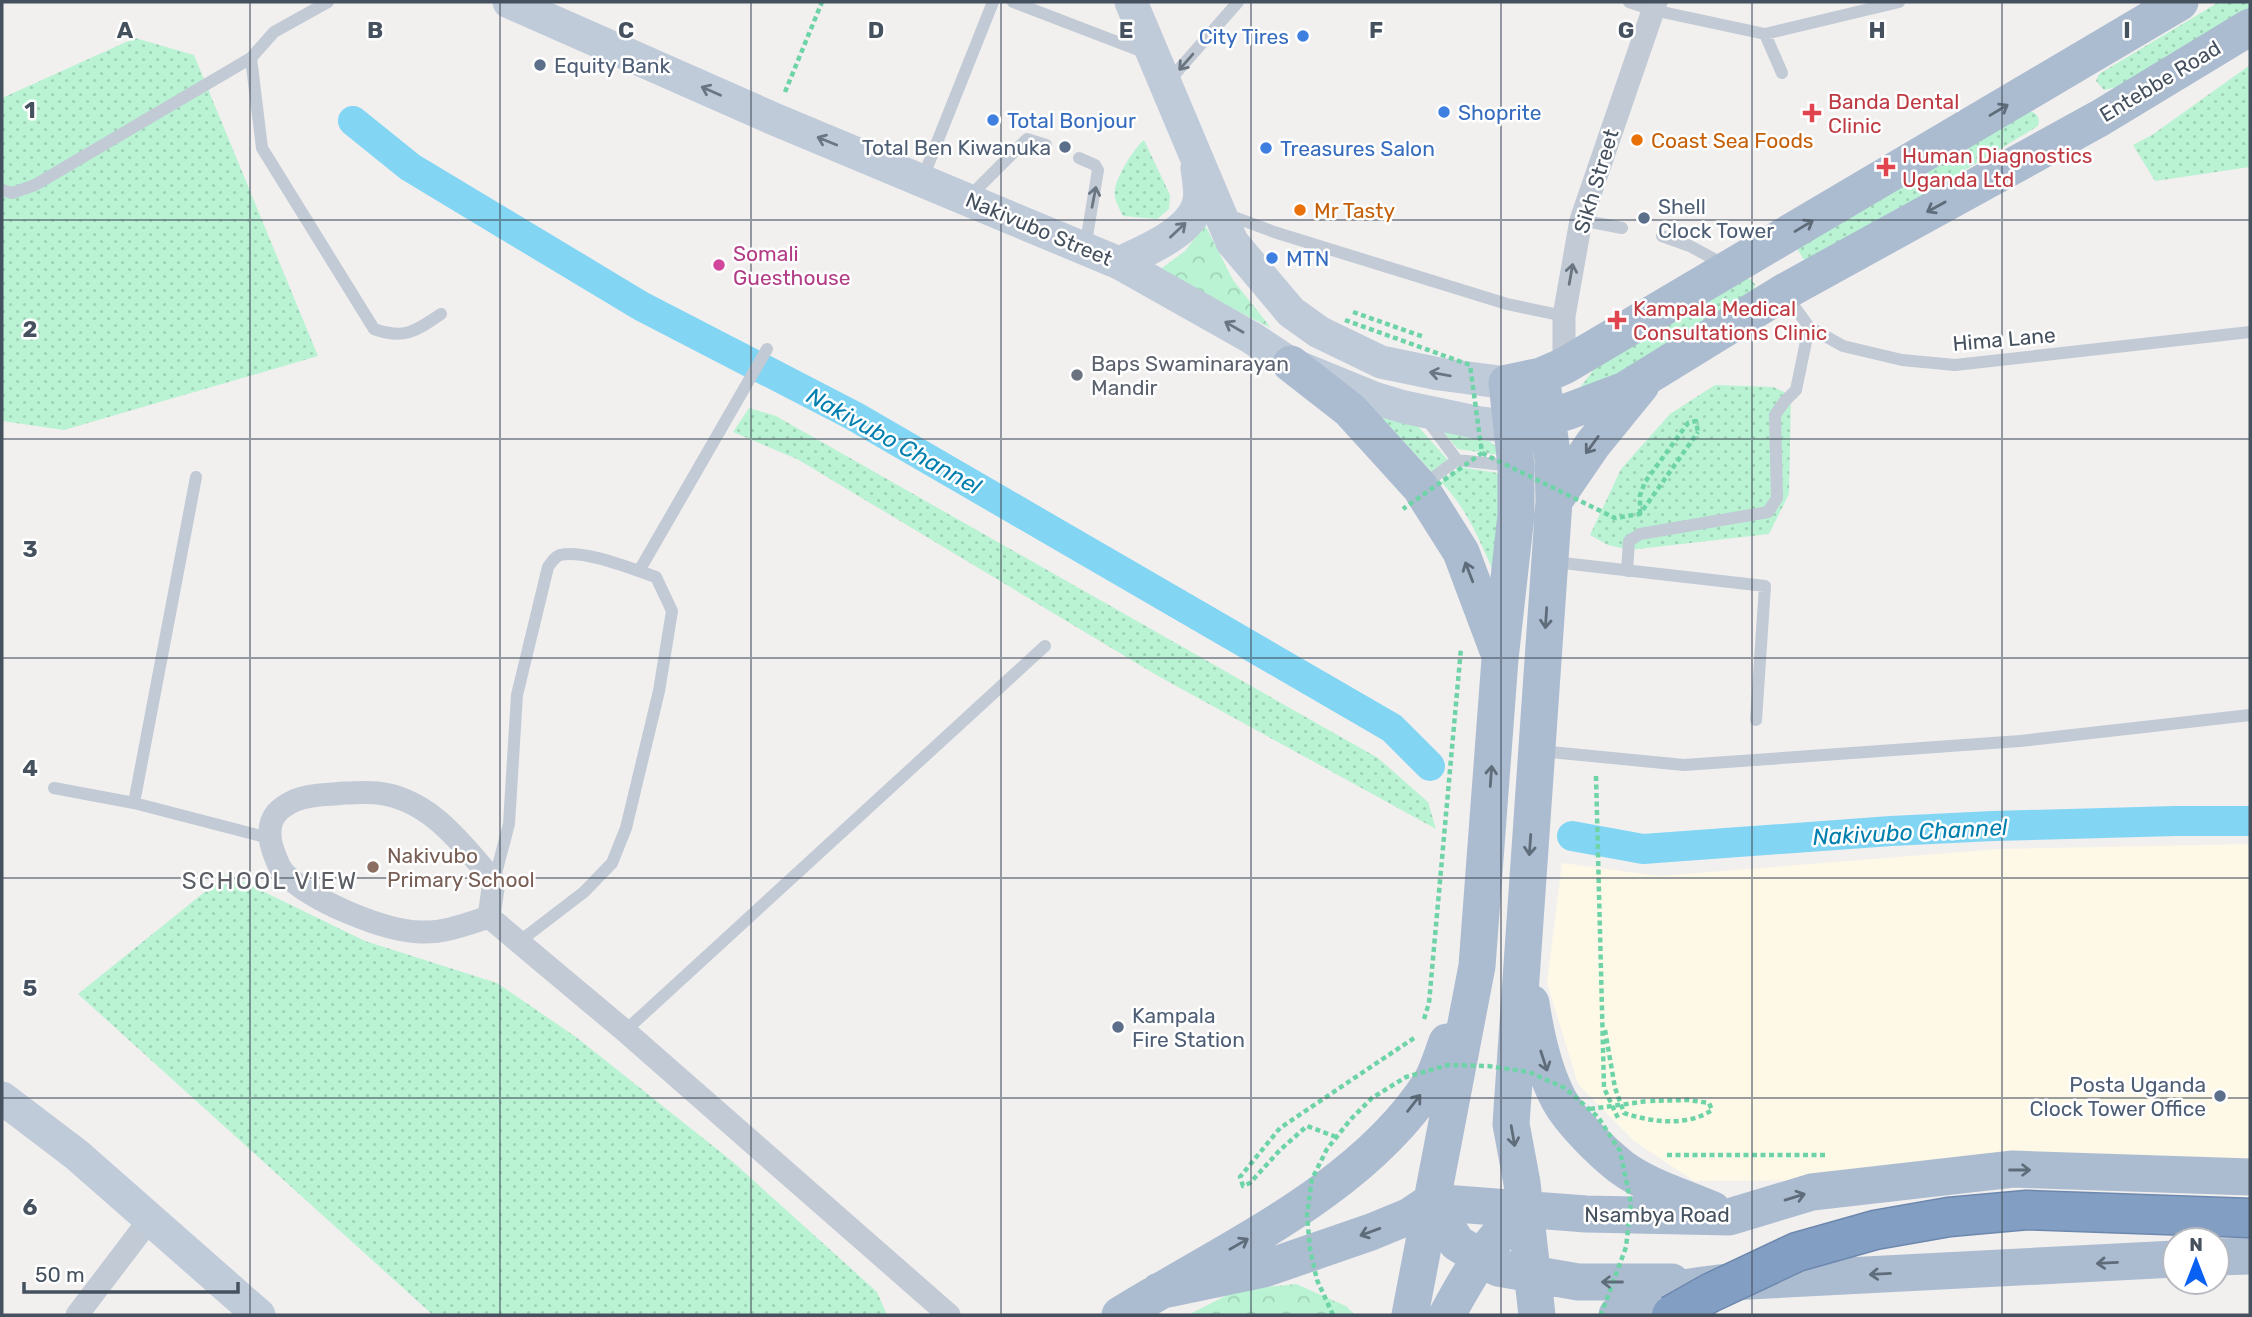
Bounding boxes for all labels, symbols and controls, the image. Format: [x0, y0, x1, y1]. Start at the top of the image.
text: A [117, 16, 134, 44]
text: B [367, 16, 383, 44]
text: C [618, 16, 634, 44]
text: D [868, 16, 884, 44]
text: E [1119, 16, 1133, 44]
text: F [1369, 16, 1383, 44]
text: G [1618, 16, 1634, 44]
text: H [1868, 16, 1886, 44]
text: I [2123, 16, 2131, 44]
place label: City Tires [1199, 24, 1289, 49]
marker: City Tires [1295, 28, 1311, 44]
street label: Entebbe Road [2095, 35, 2225, 127]
place label: Equity Bank [554, 53, 671, 78]
one-way arrow [1178, 53, 1194, 71]
marker: Equity Bank [532, 57, 548, 73]
one-way arrow [701, 84, 722, 97]
place label: Banda Dental Clinic [1828, 89, 1959, 138]
text: 1 [24, 96, 36, 124]
place label: Shoprite [1458, 100, 1541, 125]
marker: Banda Dental Clinic [1802, 103, 1822, 123]
one-way arrow [1989, 103, 2009, 117]
marker: Shoprite [1436, 104, 1452, 120]
place label: Total Bonjour [1007, 108, 1136, 133]
marker: Total Bonjour [985, 112, 1001, 128]
street label: Sikh Street [1568, 126, 1624, 236]
place label: Coast Sea Foods [1651, 128, 1814, 153]
marker: Coast Sea Foods [1629, 132, 1645, 148]
one-way arrow [817, 134, 838, 147]
place label: Total Ben Kiwanuka [862, 135, 1051, 160]
place label: Treasures Salon [1280, 136, 1435, 161]
marker: Total Ben Kiwanuka [1057, 139, 1073, 155]
marker: Treasures Salon [1258, 140, 1274, 156]
place label: Human Diagnostics Uganda Ltd [1902, 143, 2093, 192]
marker: Human Diagnostics Uganda Ltd [1876, 157, 1896, 177]
one-way arrow [1088, 186, 1101, 209]
street label: Nakivubo Street [962, 187, 1116, 271]
place label: Shell Clock Tower [1658, 194, 1774, 243]
place label: Mr Tasty [1314, 198, 1396, 223]
one-way arrow [1927, 200, 1947, 214]
marker: Mr Tasty [1292, 202, 1308, 218]
marker: Shell Clock Tower [1636, 210, 1652, 226]
one-way arrow [1793, 218, 1813, 232]
one-way arrow [1169, 221, 1186, 238]
place label: Somali Guesthouse [733, 241, 851, 290]
place label: MTN [1286, 246, 1329, 271]
marker: MTN [1264, 250, 1280, 266]
marker: Somali Guesthouse [711, 257, 727, 273]
one-way arrow [1565, 263, 1579, 286]
place label: Kampala Medical Consultations Clinic [1633, 296, 1827, 345]
marker: Kampala Medical Consultations Clinic [1607, 310, 1627, 330]
text: 2 [23, 315, 37, 343]
one-way arrow [1224, 320, 1244, 334]
street label: Hima Lane [1951, 322, 2057, 356]
place label: Baps Swaminarayan Mandir [1091, 351, 1289, 400]
marker: Baps Swaminarayan Mandir [1069, 367, 1085, 383]
one-way arrow [1429, 367, 1451, 380]
water label: Nakivubo Channel [802, 381, 986, 501]
one-way arrow [1585, 435, 1600, 454]
text: 3 [22, 535, 38, 563]
one-way arrow [1462, 561, 1475, 583]
one-way arrow [1539, 607, 1552, 629]
text: 4 [22, 754, 38, 782]
one-way arrow [1485, 765, 1498, 788]
water label: Nakivubo Channel [1812, 813, 2009, 851]
one-way arrow [1523, 834, 1536, 857]
place label: Nakivubo Primary School [387, 843, 535, 892]
marker: Nakivubo Primary School [365, 859, 381, 875]
district label: SCHOOL VIEW [182, 867, 358, 895]
text: 5 [23, 974, 38, 1002]
place label: Kampala Fire Station [1132, 1003, 1245, 1052]
marker: Kampala Fire Station [1110, 1019, 1126, 1035]
one-way arrow [1539, 1050, 1551, 1072]
place label: Posta Uganda Clock Tower Office [2030, 1072, 2206, 1121]
marker: Posta Uganda Clock Tower Office [2212, 1088, 2228, 1104]
one-way arrow [1407, 1094, 1422, 1113]
one-way arrow [1507, 1124, 1521, 1147]
one-way arrow [2008, 1163, 2031, 1177]
one-way arrow [1783, 1190, 1805, 1202]
text: 6 [23, 1193, 38, 1221]
street label: Nsambya Road [1584, 1202, 1730, 1227]
north arrow [2161, 1226, 2231, 1296]
one-way arrow [1359, 1227, 1381, 1239]
text: N [2189, 1233, 2203, 1256]
one-way arrow [1228, 1237, 1248, 1251]
scale bar [24, 1250, 238, 1294]
one-way arrow [2096, 1256, 2119, 1269]
text: 50 m [35, 1262, 85, 1287]
one-way arrow [1869, 1268, 1891, 1281]
one-way arrow [1601, 1275, 1624, 1289]

